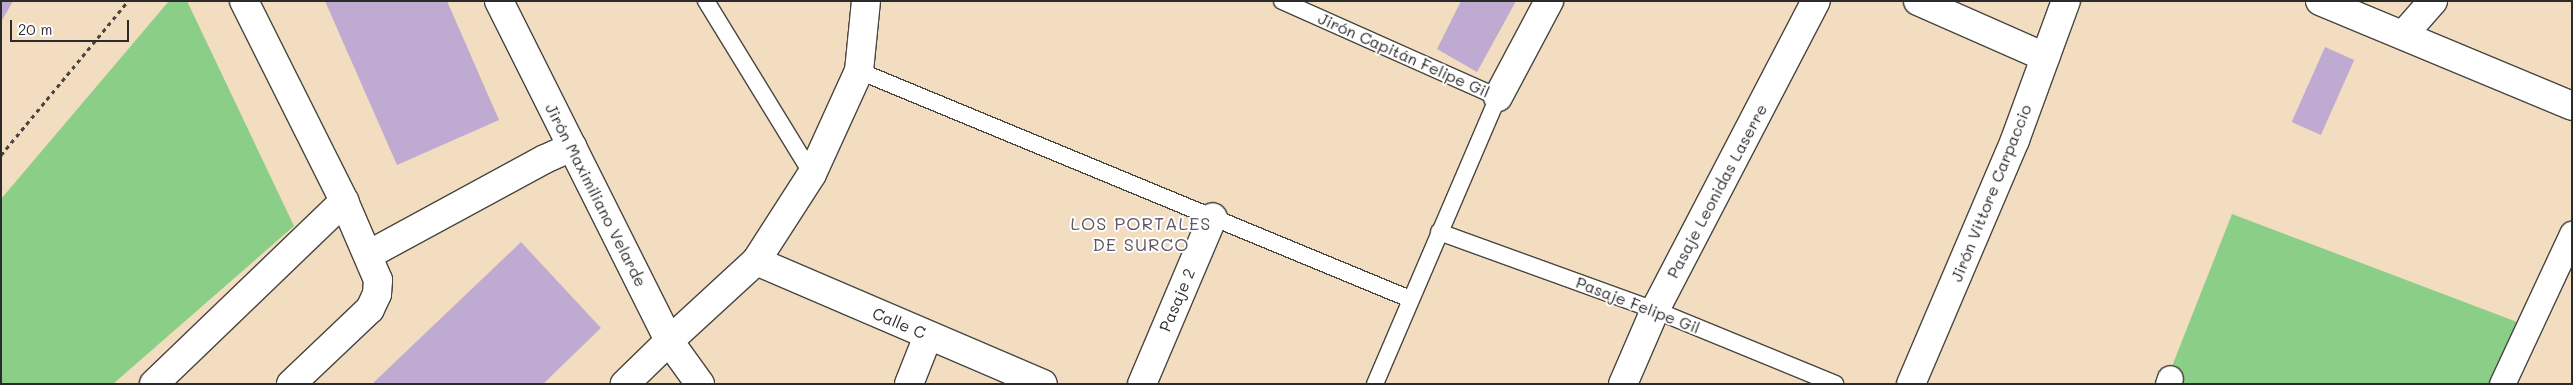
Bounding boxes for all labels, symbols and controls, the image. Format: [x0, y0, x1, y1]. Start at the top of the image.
street label: Jirón Capitán Felipe Gil [1315, 8, 1493, 102]
scale bar [12, 10, 131, 42]
text: 20 m [18, 19, 52, 39]
street label: Jirón Maximiliano Velarde [541, 100, 651, 290]
street label: Pasaje Leonidas Laserre [1663, 101, 1771, 281]
street label: Jirón Vittore Carpaccio [1947, 102, 2035, 284]
district label: LOS PORTALES DE SURCO [1069, 213, 1213, 255]
street label: Pasaje 2 [1155, 266, 1199, 334]
street label: Pasaje Felipe Gil [1573, 273, 1703, 337]
street label: Calle C [870, 303, 928, 343]

